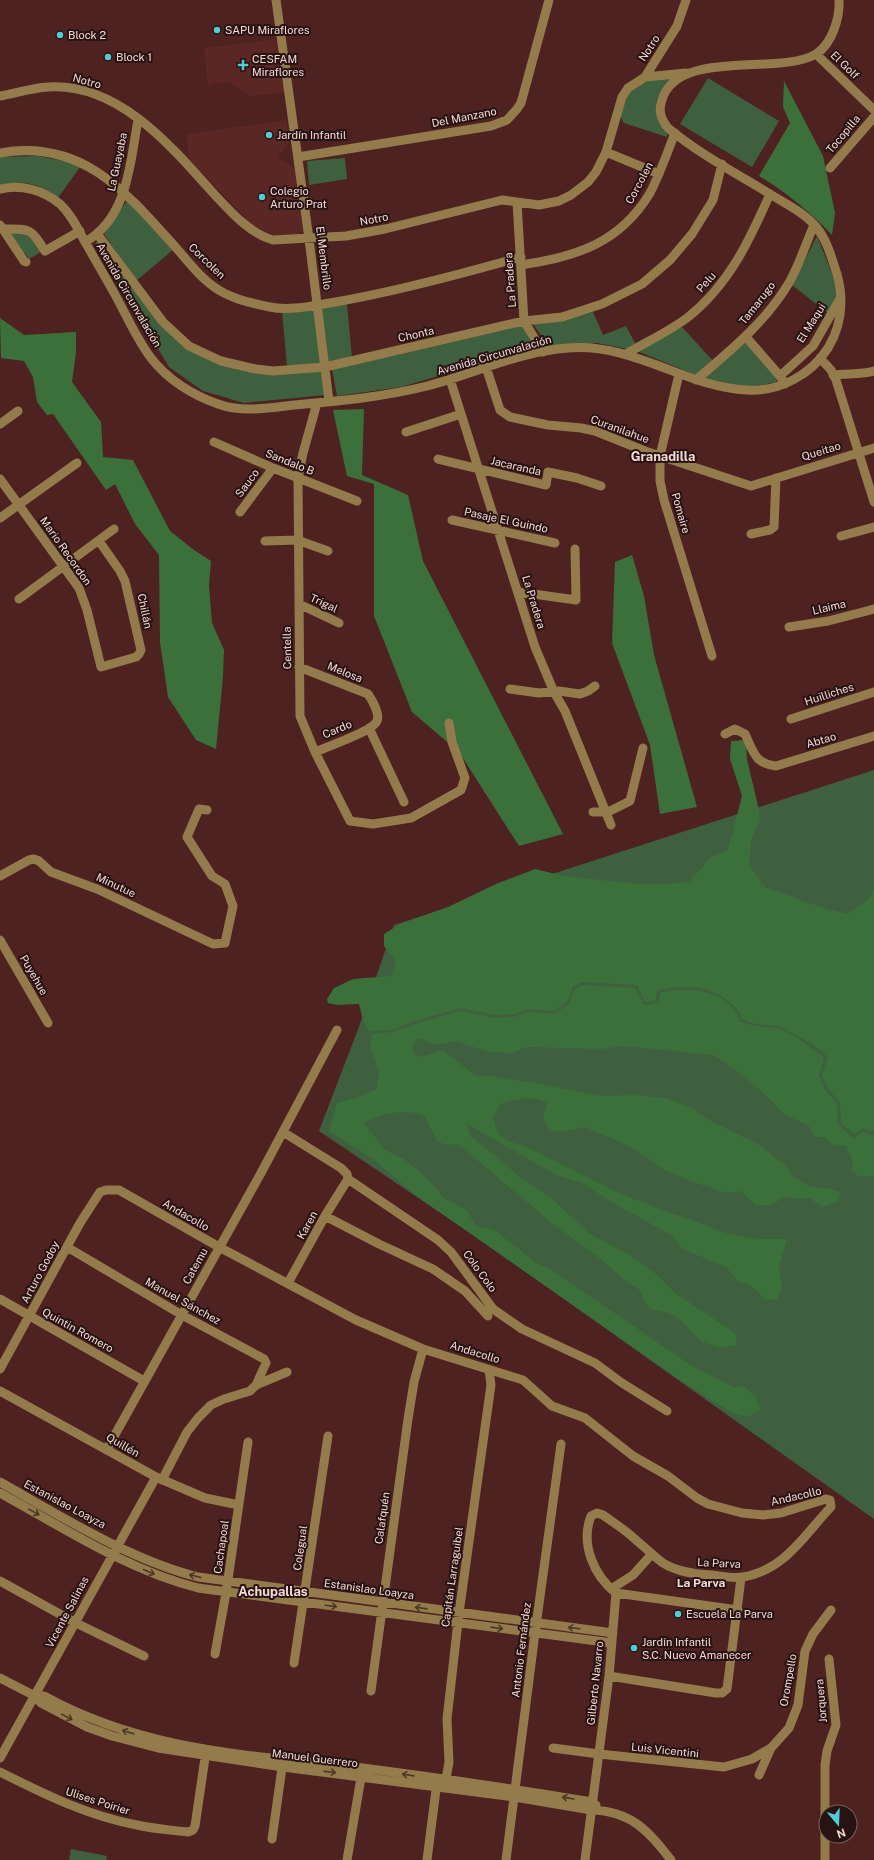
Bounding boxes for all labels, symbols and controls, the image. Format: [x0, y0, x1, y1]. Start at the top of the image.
place label: SAPU Miraflores [225, 24, 310, 36]
marker: SAPU Miraflores [212, 25, 222, 35]
place label: Block 2 [68, 29, 106, 41]
marker: Block 2 [55, 30, 65, 40]
street label: Notro [636, 33, 662, 63]
street label: El Golf [828, 49, 862, 82]
place label: Block 1 [116, 51, 152, 63]
marker: Block 1 [103, 52, 113, 62]
place label: CESFAM Miraflores [252, 53, 305, 78]
marker: CESFAM Miraflores [237, 59, 249, 71]
street label: Notro [71, 71, 103, 91]
street label: Del Manzano [430, 105, 498, 129]
street label: Tocopilla [824, 113, 862, 155]
place label: Jardín Infantil [277, 129, 346, 141]
marker: Jardín Infantil [264, 130, 274, 140]
street label: La Guayaba [105, 132, 129, 192]
street label: Corcolen [623, 160, 655, 206]
place label: Colegio Arturo Prat [270, 185, 327, 210]
marker: Colegio Arturo Prat [257, 192, 267, 202]
street label: Notro [359, 210, 389, 228]
street label: El Membrillo [314, 225, 334, 291]
street label: Avenida Circunvalación [94, 241, 164, 349]
street label: Corcolen [186, 241, 228, 281]
street label: La Pradera [502, 252, 518, 308]
street label: Pelu [694, 270, 718, 294]
street label: Tamarugo [737, 279, 777, 327]
street label: El Maqui [794, 301, 828, 345]
street label: Chonta [397, 324, 435, 344]
street label: Avenida Circunvalación [435, 333, 553, 377]
street label: Curanilahue [589, 413, 651, 445]
street label: Queitao [800, 439, 842, 463]
street label: Sandalo B [264, 447, 316, 477]
district label: Granadilla [631, 449, 695, 464]
street label: Jacaranda [490, 454, 542, 478]
street label: Sauco [233, 467, 261, 499]
street label: Pomaire [669, 491, 693, 535]
street label: Pasaje El Guindo [463, 505, 549, 535]
street label: Mario Recordon [38, 515, 94, 587]
street label: La Pradera [520, 574, 548, 630]
street label: Trigal [308, 591, 340, 615]
street label: Chillán [135, 592, 155, 630]
street label: Llaima [811, 597, 847, 617]
street label: Centella [281, 627, 293, 669]
street label: Melosa [326, 660, 364, 684]
street label: Huilliches [803, 680, 855, 708]
street label: Cardo [321, 718, 353, 740]
street label: Abtao [805, 730, 837, 750]
street label: Minutue [94, 871, 138, 899]
street label: Puyehue [18, 953, 50, 997]
street label: Andacollo [161, 1197, 211, 1233]
street label: Karen [294, 1209, 320, 1241]
street label: Arturo Godoy [19, 1239, 61, 1305]
street label: Catemu [180, 1246, 210, 1286]
street label: Colo Colo [461, 1248, 499, 1294]
street label: Manuel Sánchez [143, 1275, 223, 1327]
street label: Quintin Romero [40, 1306, 116, 1354]
street label: Andacollo [449, 1339, 501, 1365]
street label: Quillén [104, 1431, 142, 1459]
street label: Estanislao Loayza [22, 1477, 108, 1531]
street label: Andacollo [770, 1484, 822, 1508]
street label: Calafquén [372, 1491, 392, 1545]
one-way arrow [28, 1509, 40, 1516]
street label: Cachapoal [211, 1519, 231, 1575]
street label: Colegual [291, 1525, 309, 1571]
street label: Capitán Larraguibel [439, 1526, 465, 1628]
street label: La Parva [697, 1556, 741, 1570]
one-way arrow [143, 1569, 155, 1576]
one-way arrow [189, 1572, 202, 1579]
street label: Vicente Salinas [43, 1574, 91, 1650]
district label: La Parva [677, 1576, 726, 1590]
street label: Estanislao Loayza [323, 1577, 415, 1601]
district label: Achupallas [238, 1584, 308, 1599]
street label: Antonio Fernández [509, 1602, 533, 1698]
one-way arrow [324, 1603, 337, 1610]
one-way arrow [415, 1604, 428, 1612]
place label: Escuela La Parva [686, 1608, 773, 1620]
marker: Escuela La Parva [673, 1609, 683, 1619]
one-way arrow [490, 1624, 503, 1632]
one-way arrow [568, 1624, 581, 1632]
place label: Jardín Infantil S.C. Nuevo Amanecer [642, 1636, 751, 1661]
street label: Gilberto Navarro [585, 1640, 605, 1726]
marker: Jardín Infantil S.C. Nuevo Amanecer [629, 1643, 639, 1653]
street label: Orompello [777, 1653, 799, 1707]
street label: Jorquera [813, 1679, 829, 1723]
one-way arrow [61, 1714, 73, 1721]
one-way arrow [122, 1727, 134, 1735]
street label: Luis Vicentini [631, 1740, 699, 1760]
street label: Manuel Guerrero [271, 1747, 359, 1769]
one-way arrow [323, 1769, 336, 1776]
one-way arrow [402, 1771, 415, 1779]
street label: Ulises Poirier [64, 1785, 132, 1817]
one-way arrow [562, 1794, 575, 1802]
north arrow [818, 1804, 858, 1844]
text: N [835, 1826, 847, 1841]

